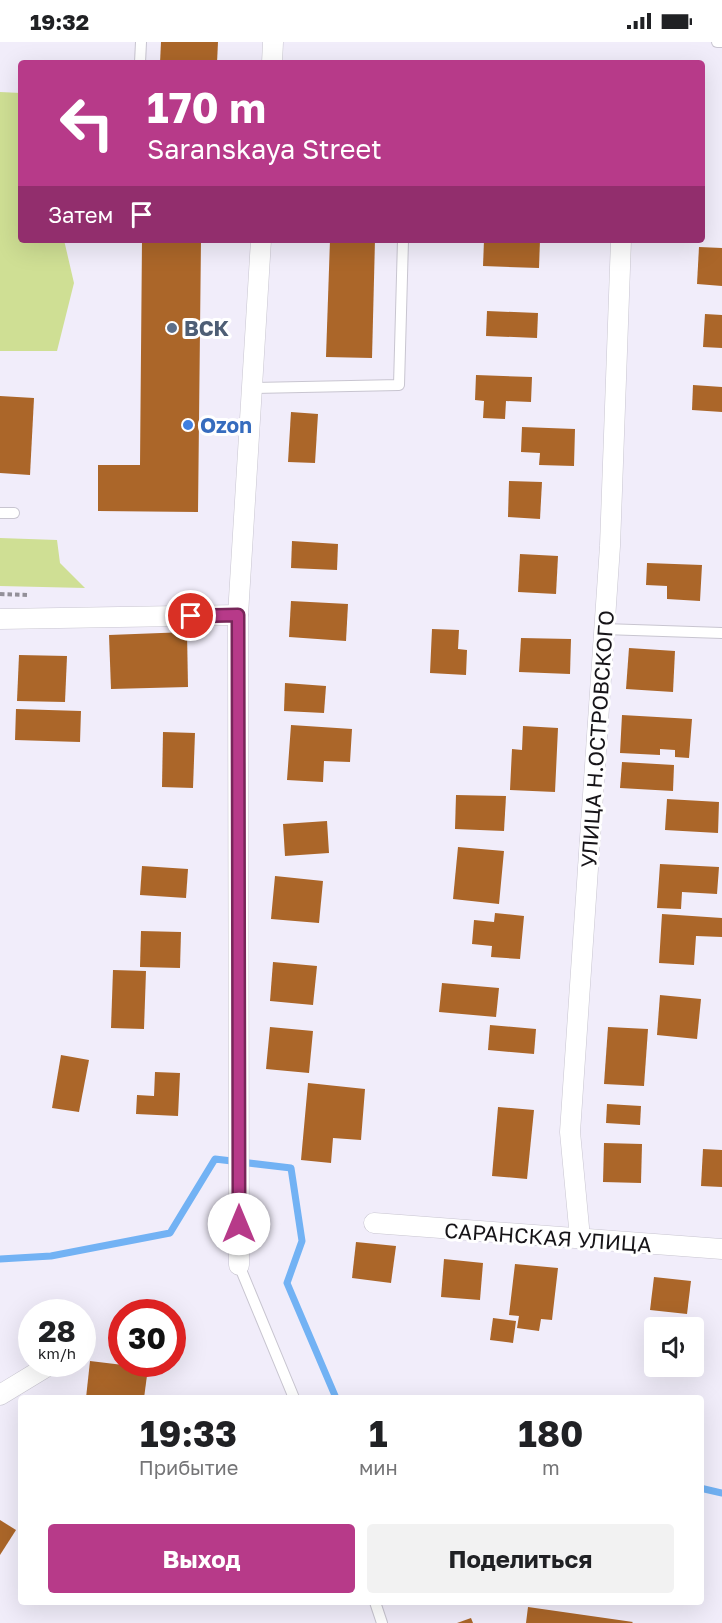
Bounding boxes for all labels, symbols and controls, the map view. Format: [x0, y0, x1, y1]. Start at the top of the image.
text: 19:32 [30, 8, 89, 35]
text: 170 m [147, 82, 266, 132]
icon: left [48, 84, 126, 162]
text: Saranskaya Street [147, 133, 382, 165]
icon: arrive [125, 198, 158, 231]
text: Затем [48, 201, 113, 228]
place label: ВСК [184, 315, 230, 341]
marker: ВСК [165, 321, 179, 335]
place label: Ozon [200, 412, 252, 438]
marker: Ozon [181, 418, 195, 432]
pin [165, 590, 216, 641]
icon: arrive [174, 599, 207, 632]
street label: УЛИЦА Н.ОСТРОВСКОГО [575, 609, 619, 869]
position arrow [207, 1192, 271, 1256]
street label: САРАНСКАЯ УЛИЦА [443, 1217, 653, 1257]
speed limit sign: 30 [108, 1299, 186, 1377]
text: 28 [38, 1313, 76, 1349]
map controls [644, 1317, 704, 1377]
button: sound [644, 1317, 704, 1377]
text: km/h [38, 1344, 76, 1362]
text: 19:33 [140, 1412, 237, 1455]
text: 1 [369, 1412, 388, 1455]
text: 180 [518, 1412, 583, 1455]
text: Прибытие [139, 1455, 238, 1479]
text: мин [359, 1455, 398, 1479]
text: m [542, 1455, 560, 1479]
button: Выход [48, 1524, 355, 1593]
button: Поделиться [367, 1524, 674, 1593]

